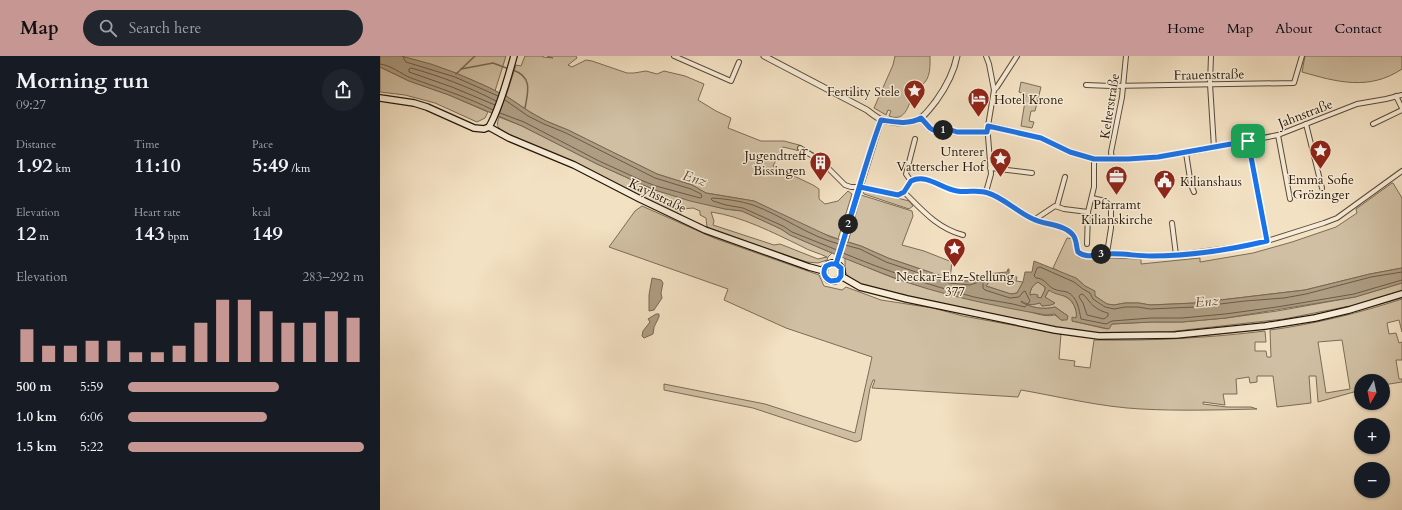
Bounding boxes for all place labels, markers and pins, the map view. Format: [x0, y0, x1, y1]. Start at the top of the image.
place icon: Fertility Stele [902, 78, 928, 111]
place label: Fertility Stele [827, 83, 900, 101]
hotel icon: Hotel Krone [966, 86, 992, 119]
place label: Hotel Krone [994, 91, 1064, 109]
pin: 1 [933, 120, 953, 140]
pin [1231, 124, 1265, 158]
place icon: Emma Sofie Grözinger [1308, 138, 1334, 171]
place label: Unterer Vatterscher Hof [897, 143, 986, 176]
place icon: Unterer Vatterscher Hof [987, 145, 1013, 178]
place label: Jugendtreff Bissingen [742, 147, 808, 180]
building icon: Jugendtreff Bissingen [808, 149, 834, 182]
office icon: Pfarramt Kilianskirche [1104, 163, 1130, 196]
public building icon: Kilianshaus [1151, 168, 1177, 201]
place label: Emma Sofie Grözinger [1288, 171, 1354, 204]
place label: Kilianshaus [1180, 173, 1242, 191]
place label: Pfarramt Kilianskirche [1081, 196, 1153, 229]
pin: 2 [838, 214, 858, 234]
place icon: Neckar-Enz-Stellung 377 [942, 235, 968, 268]
pin: 3 [1091, 244, 1111, 264]
place label: Neckar-Enz-Stellung 377 [896, 268, 1015, 301]

